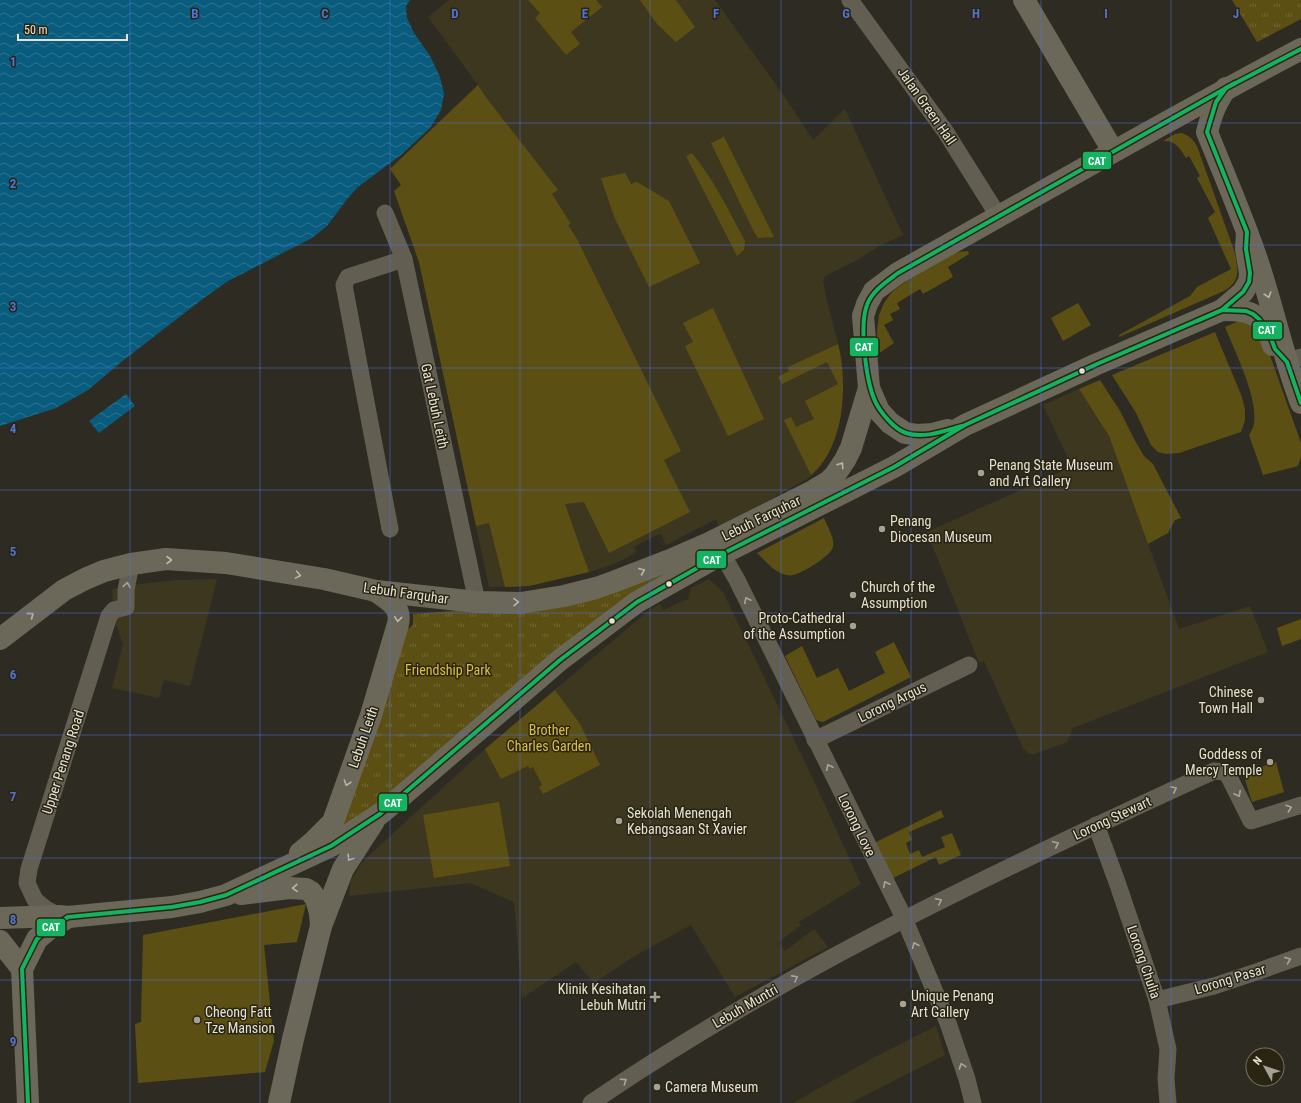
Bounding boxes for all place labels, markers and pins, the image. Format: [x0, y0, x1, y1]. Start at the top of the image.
unlabelled marker [1077, 366, 1087, 376]
place label: Penang State Museum and Art Gallery [989, 457, 1113, 489]
marker: Penang State Museum and Art Gallery [976, 468, 986, 478]
place label: Penang Diocesan Museum [890, 513, 992, 545]
marker: Penang Diocesan Museum [877, 524, 887, 534]
unlabelled marker [664, 579, 674, 589]
place label: Church of the Assumption [861, 579, 936, 611]
marker: Church of the Assumption [848, 590, 858, 600]
place label: Proto-Cathedral of the Assumption [743, 610, 845, 642]
unlabelled marker [607, 616, 617, 626]
marker: Proto-Cathedral of the Assumption [848, 621, 858, 631]
place label: Chinese Town Hall [1198, 684, 1253, 716]
marker: Chinese Town Hall [1256, 695, 1266, 705]
place label: Goddess of Mercy Temple [1185, 746, 1263, 778]
marker: Goddess of Mercy Temple [1265, 757, 1275, 767]
place label: Sekolah Menengah Kebangsaan St Xavier [627, 805, 747, 837]
marker: Sekolah Menengah Kebangsaan St Xavier [614, 816, 624, 826]
place label: Klinik Kesihatan Lebuh Mutri [558, 981, 646, 1013]
place label: Unique Penang Art Gallery [911, 988, 994, 1020]
marker: Klinik Kesihatan Lebuh Mutri [649, 991, 661, 1003]
marker: Unique Penang Art Gallery [898, 999, 908, 1009]
place label: Cheong Fatt Tze Mansion [205, 1004, 275, 1036]
marker: Cheong Fatt Tze Mansion [192, 1015, 202, 1025]
place label: Camera Museum [665, 1079, 758, 1095]
marker: Camera Museum [652, 1082, 662, 1092]

